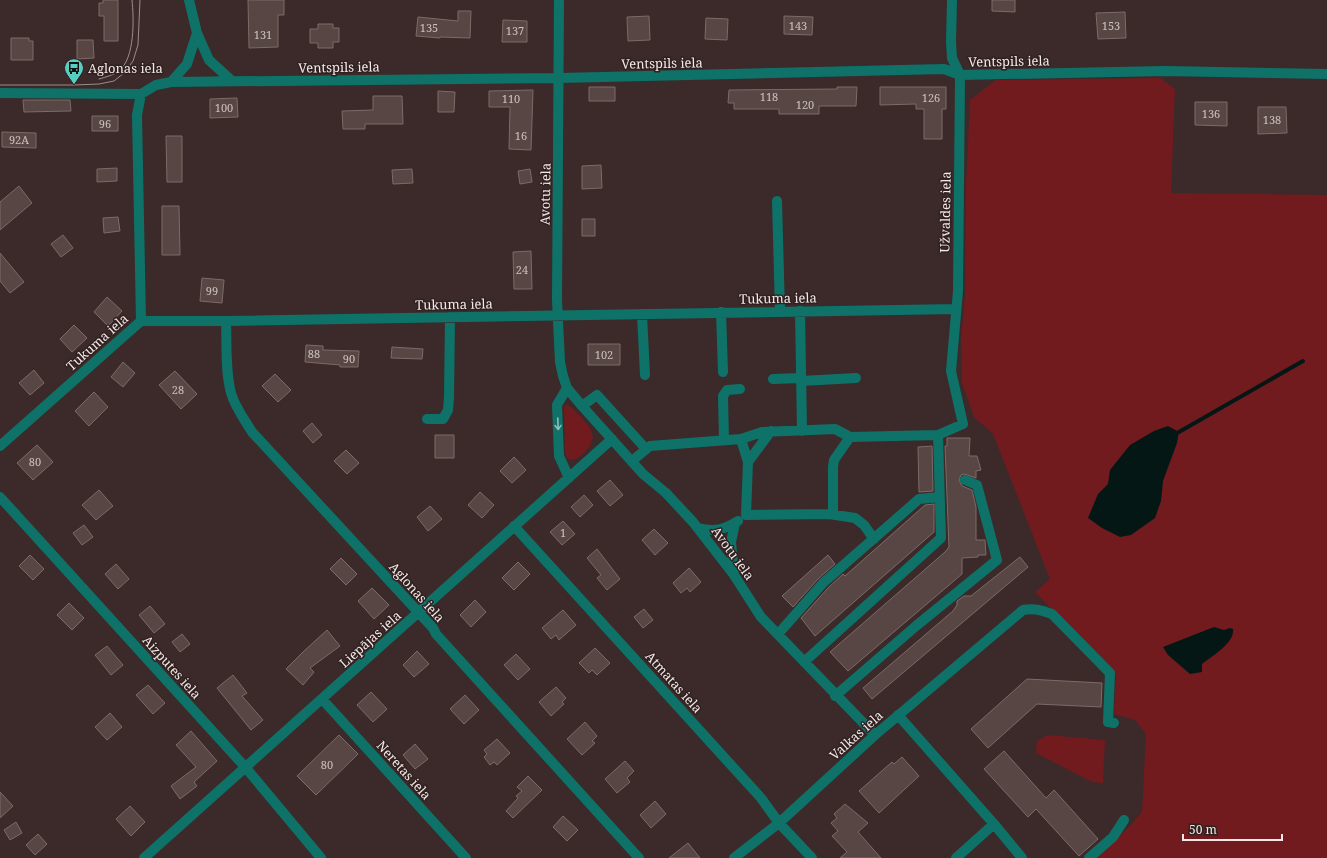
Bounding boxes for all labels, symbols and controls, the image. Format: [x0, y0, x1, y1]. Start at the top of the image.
house number: 143 [789, 18, 807, 33]
house number: 153 [1102, 18, 1120, 33]
house number: 135 [420, 20, 438, 35]
house number: 137 [506, 23, 524, 38]
house number: 131 [254, 27, 272, 42]
street label: Ventspils iela [968, 51, 1050, 71]
street label: Ventspils iela [621, 53, 703, 73]
bus stop icon: Aglonas iela [63, 57, 85, 85]
street label: Ventspils iela [298, 57, 380, 77]
place label: Aglonas iela [88, 59, 163, 77]
house number: 118 [760, 89, 778, 104]
house number: 126 [922, 90, 940, 105]
house number: 110 [502, 91, 520, 106]
house number: 120 [796, 97, 814, 112]
house number: 100 [215, 100, 233, 115]
house number: 136 [1202, 106, 1220, 121]
house number: 138 [1263, 112, 1281, 127]
house number: 96 [99, 116, 111, 131]
house number: 16 [515, 128, 527, 143]
house number: 92A [9, 132, 29, 147]
street label: Avotu iela [535, 163, 555, 225]
street label: Užvaldes iela [935, 171, 955, 253]
house number: 24 [516, 262, 528, 277]
house number: 99 [206, 283, 218, 298]
street label: Tukuma iela [739, 288, 817, 308]
street label: Tukuma iela [415, 294, 493, 314]
street label: Tukuma iela [62, 309, 132, 375]
house number: 88 [308, 346, 320, 361]
house number: 102 [595, 347, 613, 362]
house number: 90 [343, 351, 355, 366]
house number: 28 [172, 382, 184, 397]
one-way arrow [554, 417, 561, 430]
house number: 80 [29, 454, 41, 469]
street label: Avotu iela [707, 523, 759, 583]
house number: 1 [560, 525, 566, 540]
street label: Aglonas iela [385, 558, 449, 626]
street label: Liepājas iela [335, 606, 405, 672]
street label: Aizputes iela [139, 631, 205, 703]
street label: Atmatas iela [642, 647, 706, 717]
street label: Valkas iela [825, 706, 887, 764]
street label: Neretas iela [373, 737, 435, 803]
house number: 80 [321, 757, 333, 772]
scale bar [1183, 816, 1282, 842]
text: 50 m [1189, 821, 1217, 838]

